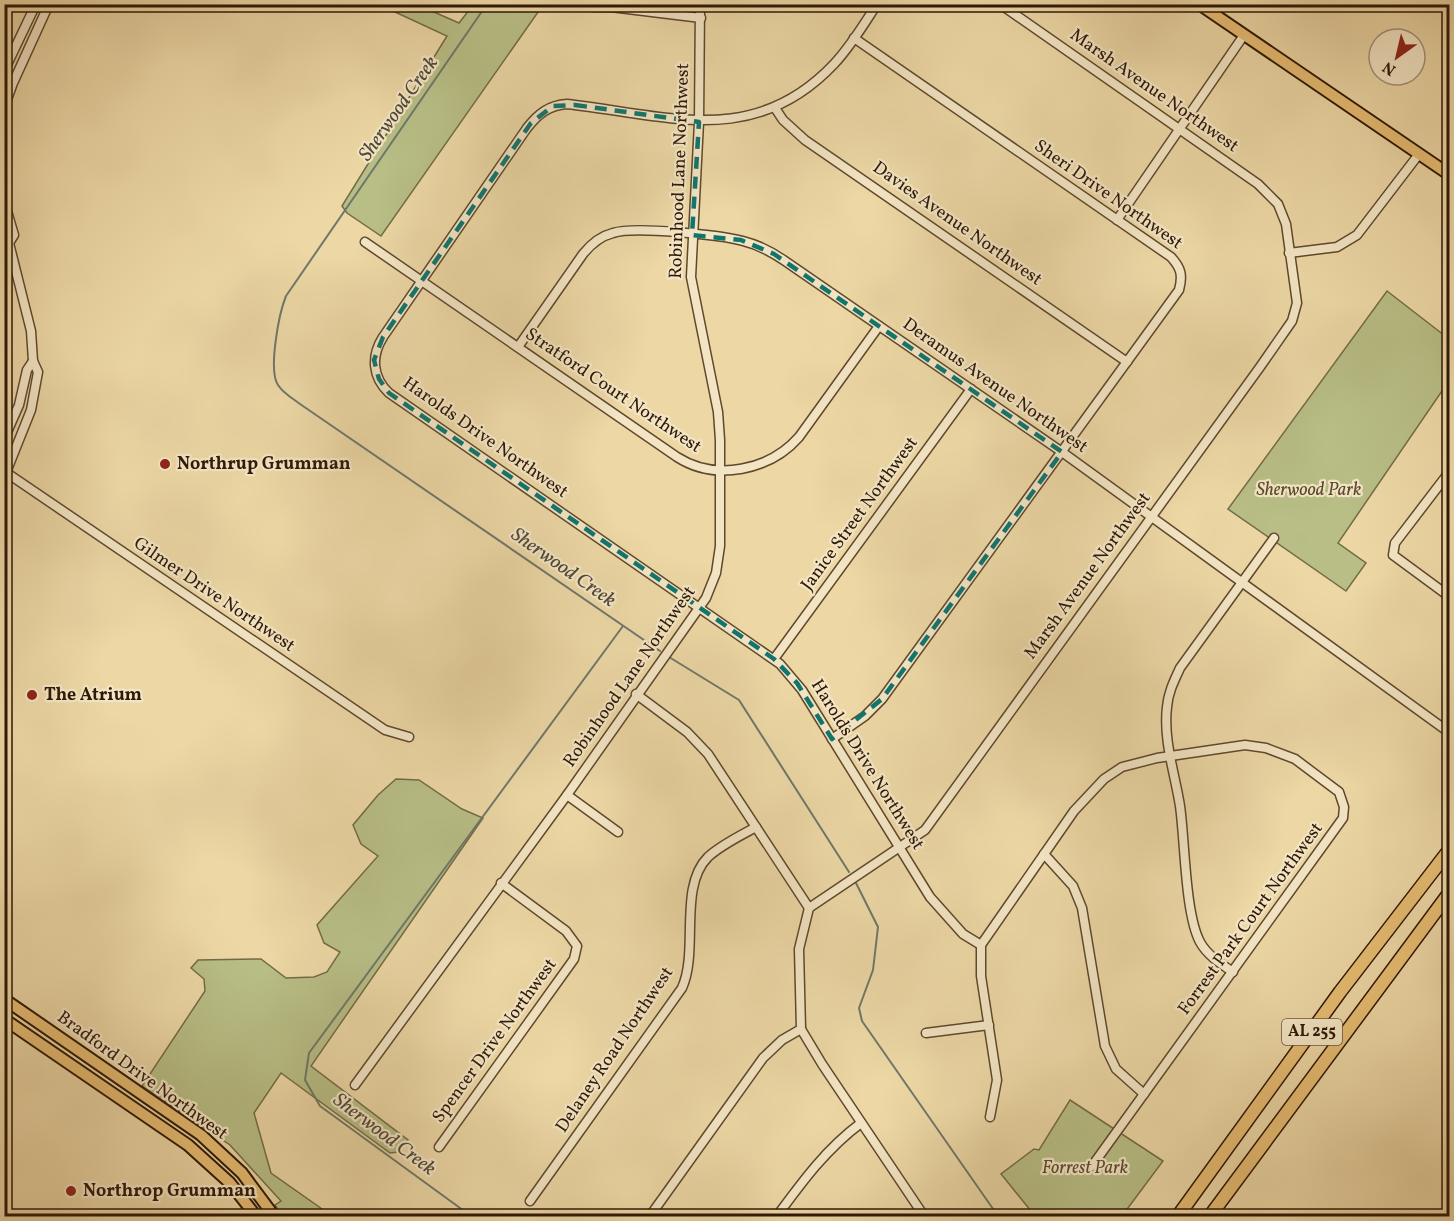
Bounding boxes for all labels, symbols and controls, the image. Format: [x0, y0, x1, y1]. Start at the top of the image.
street label: Marsh Avenue Northwest [1065, 23, 1243, 159]
north arrow [1367, 27, 1427, 87]
water label: Sherwood Creek [352, 51, 446, 167]
text: N [1378, 55, 1401, 80]
street label: Robinhood Lane Northwest [664, 63, 696, 279]
street label: Sheri Drive Northwest [1029, 134, 1187, 256]
street label: Davies Avenue Northwest [867, 156, 1047, 292]
street label: Deramus Avenue Northwest [897, 312, 1093, 460]
street label: Stratford Court Northwest [520, 323, 706, 459]
street label: Harolds Drive Northwest [397, 371, 573, 505]
street label: Janice Street Northwest [795, 432, 925, 596]
place label: Northrup Grumman [177, 452, 351, 477]
marker: Northrup Grumman [158, 457, 172, 471]
park label: Sherwood Park [1257, 478, 1361, 503]
street label: Marsh Avenue Northwest [1019, 487, 1157, 665]
water label: Sherwood Creek [505, 521, 621, 615]
street label: Gilmer Drive Northwest [128, 531, 300, 659]
street label: Robinhood Lane Northwest [558, 581, 702, 773]
street label: Harolds Drive Northwest [804, 675, 930, 855]
place label: The Atrium [44, 683, 142, 708]
marker: The Atrium [25, 688, 39, 702]
street label: Forrest Park Court Northwest [1173, 818, 1329, 1020]
street label: Spencer Drive Northwest [427, 954, 563, 1128]
street label: Delaney Road Northwest [550, 962, 680, 1138]
street label: Bradford Drive Northwest [52, 1005, 232, 1147]
road number: AL 255 [1282, 1019, 1342, 1045]
water label: Sherwood Creek [327, 1087, 441, 1183]
park label: Forrest Park [1042, 1156, 1128, 1181]
place label: Northrop Grumman [83, 1179, 256, 1204]
marker: Northrop Grumman [64, 1184, 78, 1198]

